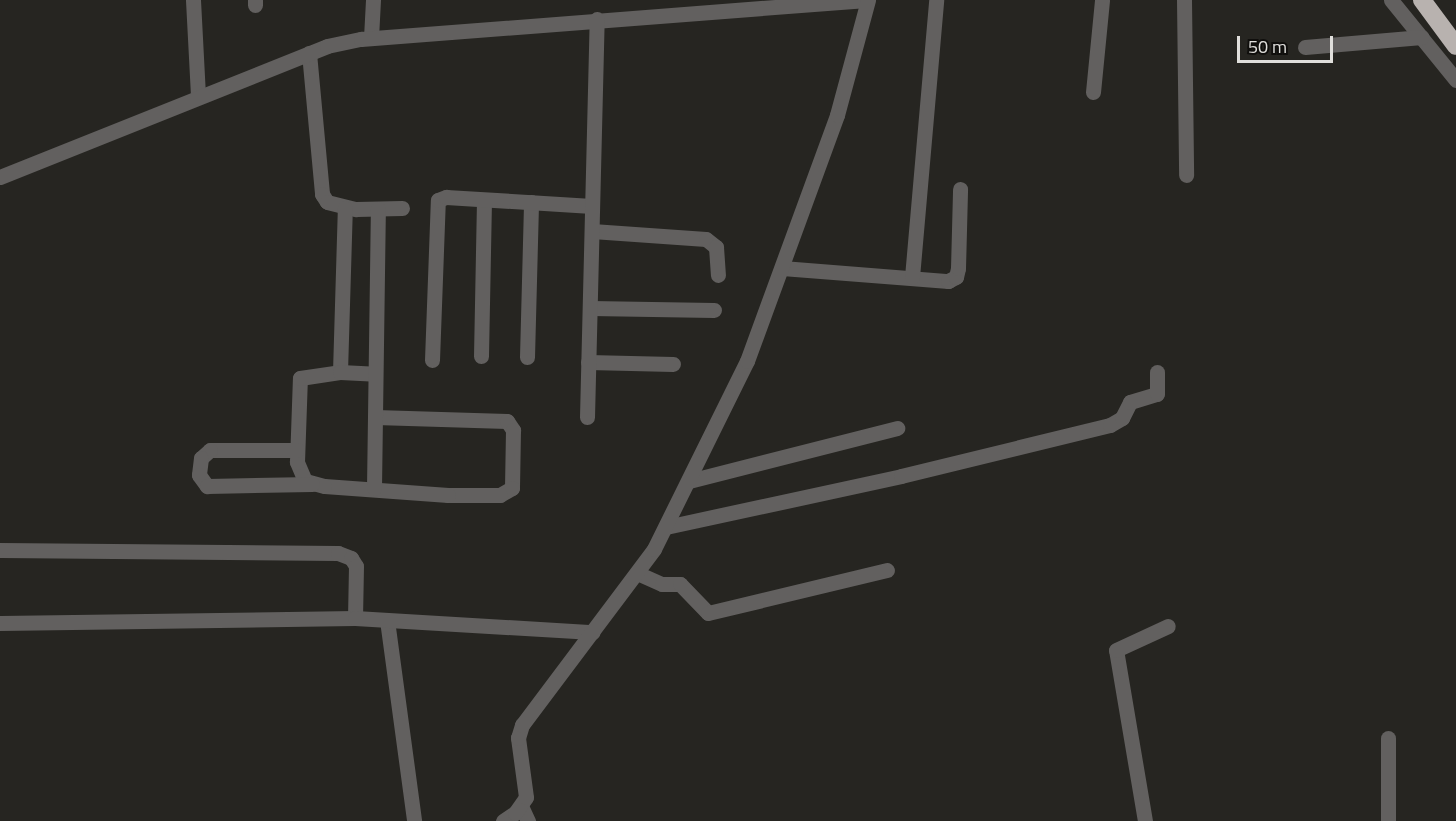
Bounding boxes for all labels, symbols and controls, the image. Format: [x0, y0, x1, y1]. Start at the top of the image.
scale bar [1240, 24, 1336, 62]
text: 50 m [1248, 33, 1287, 60]

